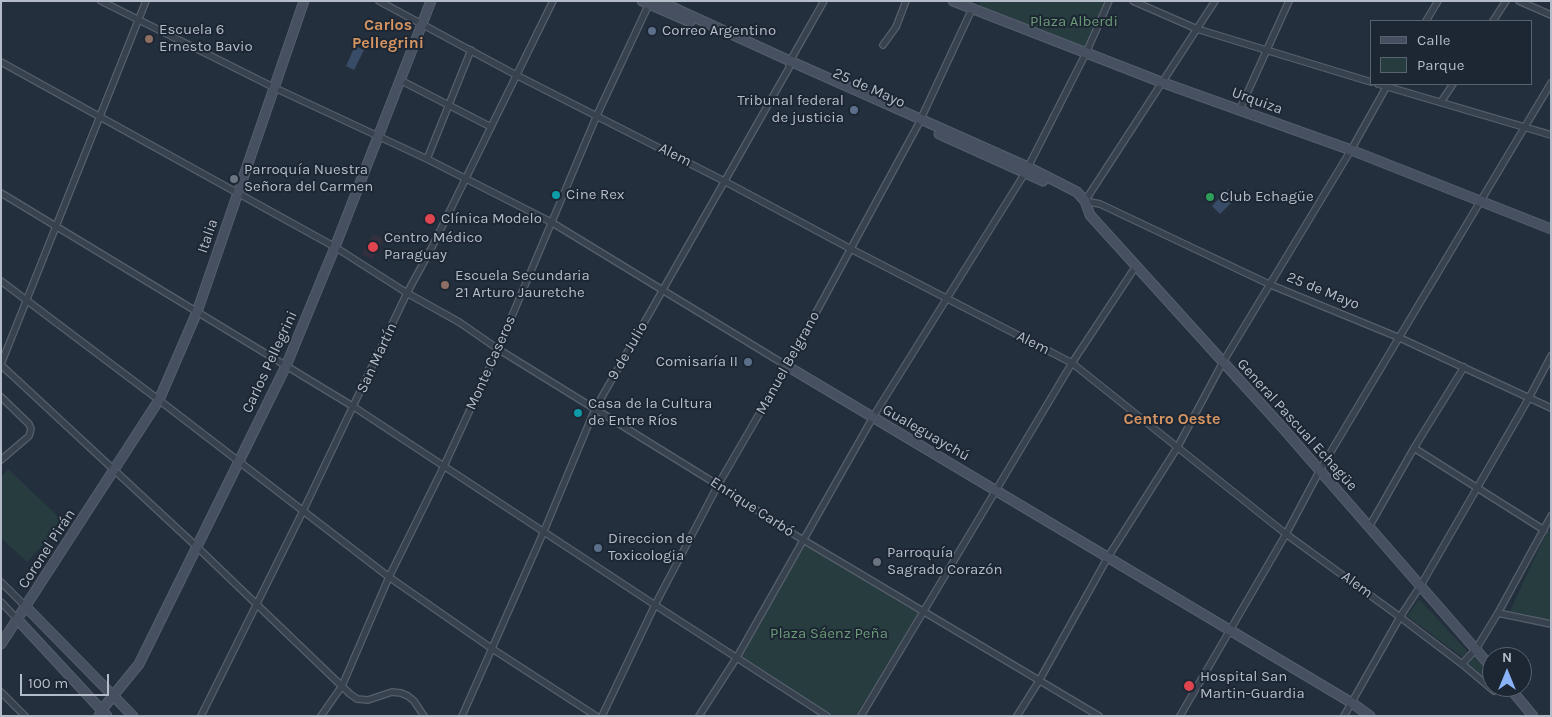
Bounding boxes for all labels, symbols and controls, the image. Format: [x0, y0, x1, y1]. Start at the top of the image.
park label: Plaza Alberdi [1030, 13, 1118, 31]
district label: Carlos Pellegrini [352, 15, 424, 53]
legend [1370, 20, 1532, 85]
place label: Escuela 6 Ernesto Bavio [159, 21, 253, 56]
place label: Correo Argentino [662, 22, 776, 40]
marker: Correo Argentino [646, 25, 658, 37]
text: Calle [1417, 31, 1451, 49]
marker: Escuela 6 Ernesto Bavio [143, 33, 155, 45]
text: Parque [1417, 56, 1465, 74]
street label: 25 de Mayo [830, 64, 908, 112]
street label: Urquiza [1229, 83, 1285, 119]
place label: Tribunal federal de justicia [737, 92, 844, 127]
marker: Tribunal federal de justicia [848, 104, 860, 116]
street label: Alem [656, 139, 694, 171]
place label: Parroquía Nuestra Señora del Carmen [244, 161, 373, 196]
marker: Parroquía Nuestra Señora del Carmen [228, 173, 240, 185]
place label: Cine Rex [566, 186, 625, 204]
place label: Club Echagüe [1220, 188, 1314, 206]
marker: Cine Rex [550, 189, 562, 201]
marker: Club Echagüe [1204, 191, 1216, 203]
place label: Clínica Modelo [441, 210, 542, 228]
marker: Clínica Modelo [423, 212, 437, 226]
street label: Italia [194, 217, 222, 255]
place label: Centro Médico Paraguay [384, 229, 482, 264]
marker: Centro Médico Paraguay [366, 240, 380, 254]
place label: Escuela Secundaria 21 Arturo Jauretche [455, 267, 590, 302]
street label: 25 de Mayo [1284, 268, 1362, 314]
marker: Escuela Secundaria 21 Arturo Jauretche [439, 279, 451, 291]
street label: Carlos Pellegrini [238, 308, 302, 416]
street label: Manuel Belgrano [752, 308, 824, 418]
street label: Monte Caseros [462, 313, 520, 413]
street label: 9 de Julio [604, 319, 652, 383]
street label: San Martín [353, 320, 401, 396]
street label: Alem [1014, 327, 1052, 359]
place label: Comisaría II [656, 353, 738, 371]
street label: General Pascual Echagüe [1233, 355, 1361, 495]
marker: Comisaría II [742, 356, 754, 368]
place label: Casa de la Cultura de Entre Ríos [588, 395, 712, 430]
street label: Gualeguaychú [879, 401, 973, 465]
marker: Casa de la Cultura de Entre Ríos [572, 407, 584, 419]
district label: Centro Oeste [1124, 409, 1220, 429]
street label: Enrique Carbó [707, 473, 797, 541]
street label: Coronel Pirán [15, 506, 79, 592]
place label: Direccion de Toxicologia [608, 530, 693, 565]
marker: Direccion de Toxicologia [592, 542, 604, 554]
place label: Parroquía Sagrado Corazón [887, 544, 1003, 579]
marker: Parroquía Sagrado Corazón [871, 556, 883, 568]
street label: Alem [1338, 568, 1376, 602]
park label: Plaza Sáenz Peña [770, 625, 888, 643]
north arrow [1482, 647, 1532, 697]
text: N [1502, 649, 1512, 666]
scale bar [22, 664, 111, 696]
place label: Hospital San Martin-Guardia [1200, 668, 1305, 703]
text: 100 m [28, 674, 68, 692]
marker: Hospital San Martin-Guardia [1182, 679, 1196, 693]

